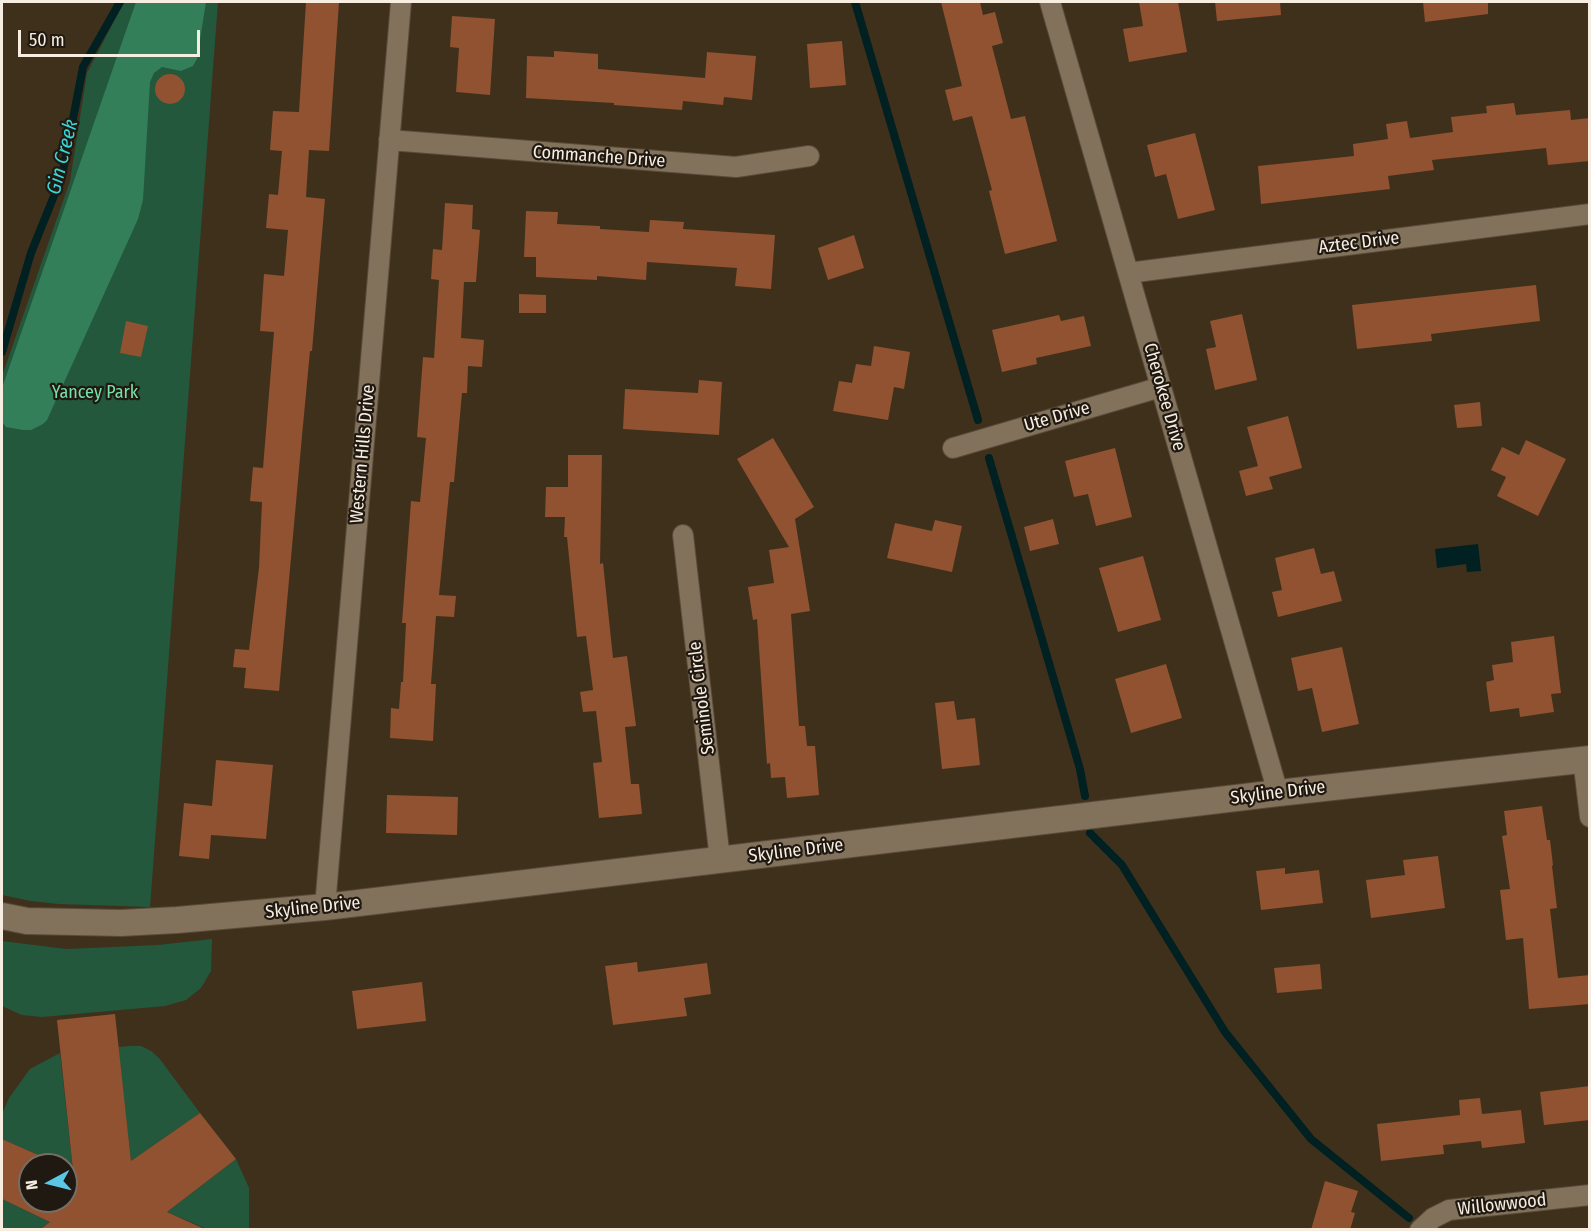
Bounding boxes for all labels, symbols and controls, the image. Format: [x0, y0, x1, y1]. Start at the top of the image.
scale bar [21, 18, 202, 56]
text: 50 m [29, 29, 65, 51]
water label: Gin Creek [42, 117, 84, 197]
street label: Commanche Drive [532, 142, 666, 172]
street label: Aztec Drive [1317, 227, 1401, 259]
street label: Cherokee Drive [1138, 341, 1190, 453]
park label: Yancey Park [52, 382, 138, 404]
street label: Western Hills Drive [346, 384, 380, 524]
street label: Ute Drive [1022, 397, 1092, 437]
street label: Seminole Circle [684, 640, 720, 756]
street label: Skyline Drive [1229, 776, 1327, 810]
street label: Skyline Drive [747, 834, 845, 868]
street label: Skyline Drive [264, 892, 362, 924]
north arrow [18, 1153, 78, 1213]
text: N [22, 1179, 42, 1191]
street label: Willowwood [1457, 1190, 1547, 1220]

